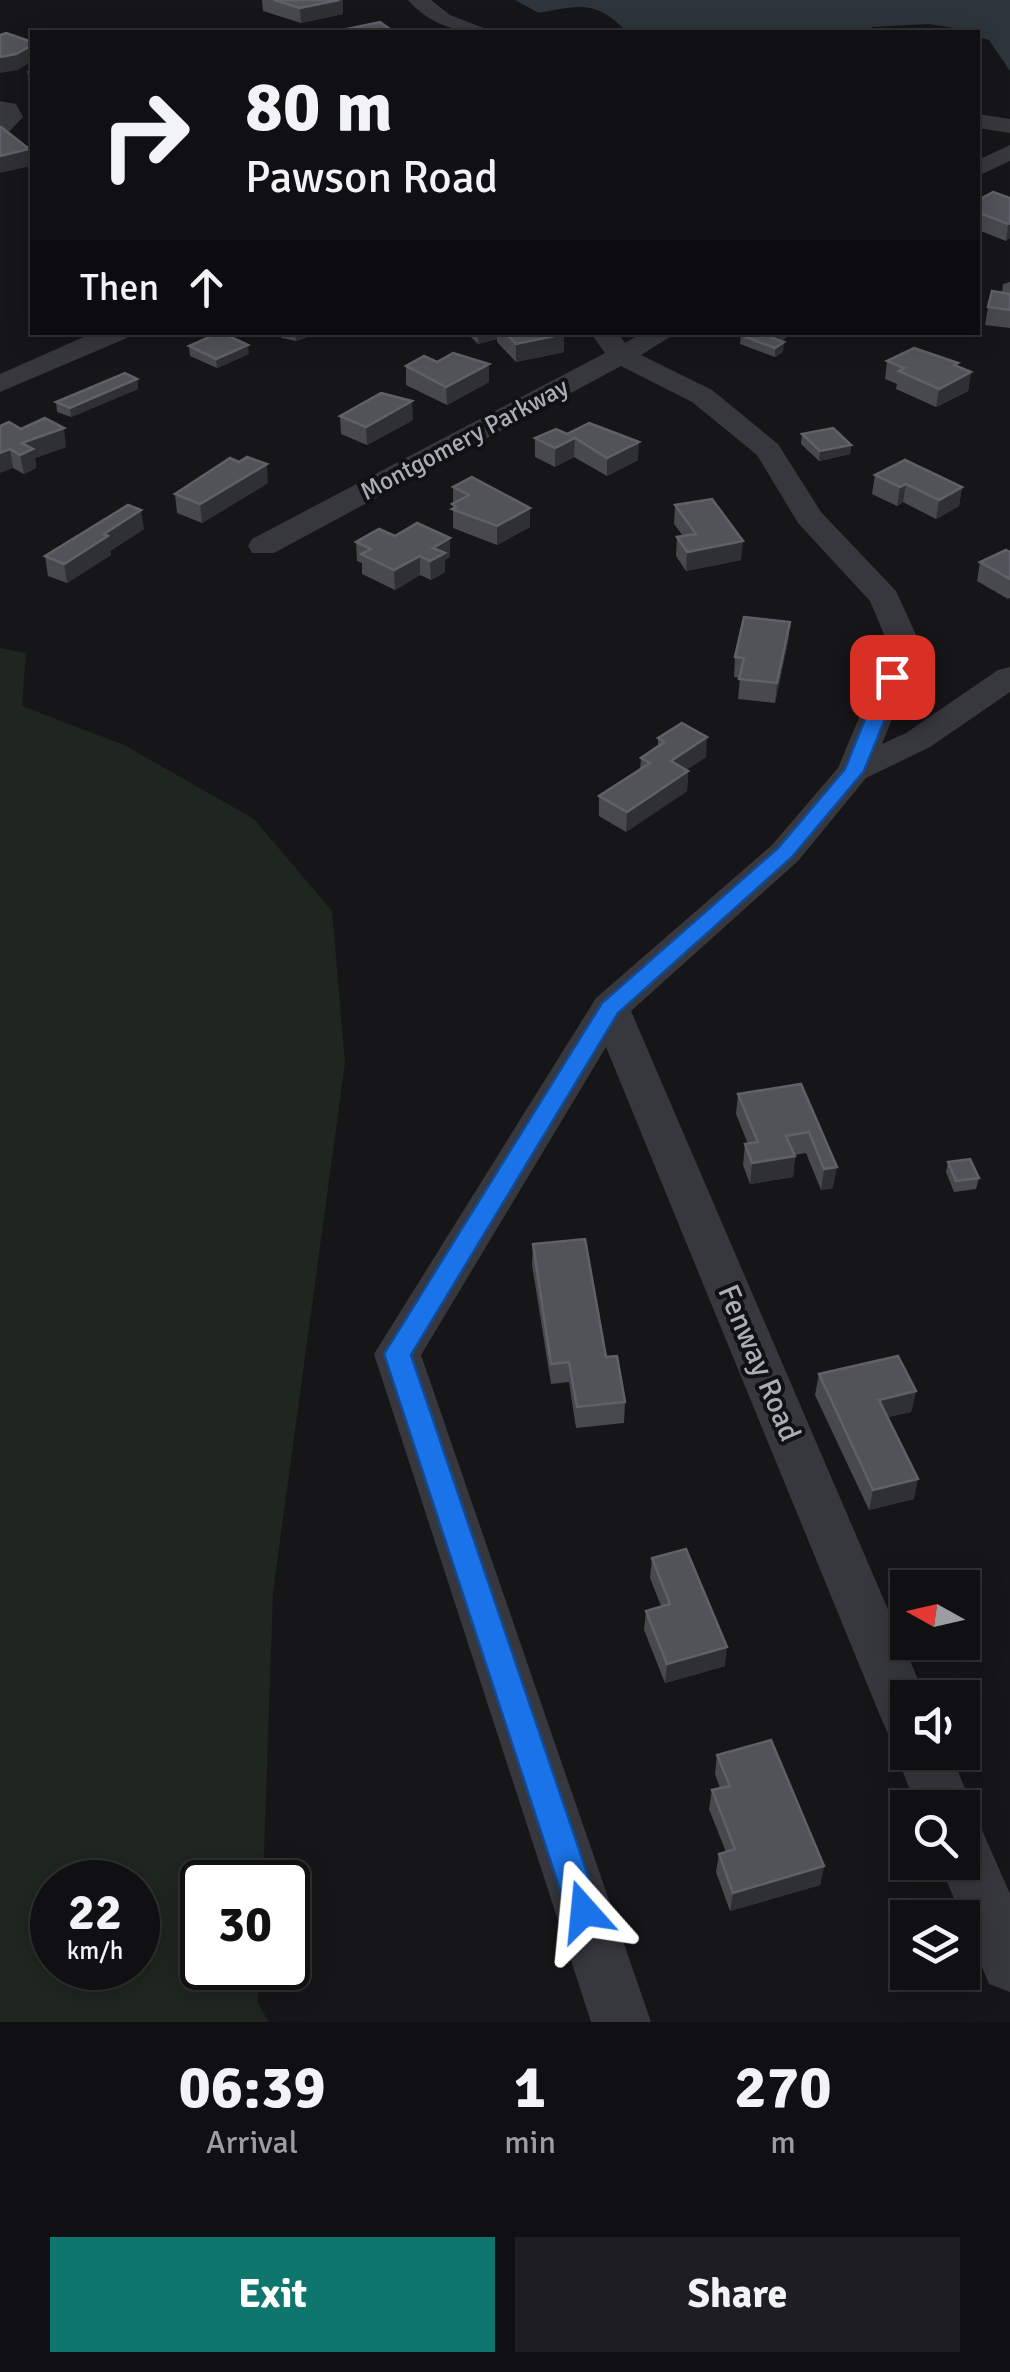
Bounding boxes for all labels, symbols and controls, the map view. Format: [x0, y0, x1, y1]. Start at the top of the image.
text: 80 m [245, 64, 393, 150]
icon: right [80, 70, 210, 200]
text: Pawson Road [245, 150, 498, 205]
icon: ahead [179, 260, 234, 315]
text: Then [80, 264, 159, 311]
street label: Montgomery Parkway [355, 371, 574, 507]
pin [850, 635, 935, 720]
icon: arrive [865, 650, 920, 705]
street label: Fenway Road [709, 1279, 809, 1447]
north arrow [890, 1570, 980, 1660]
map controls [890, 1570, 980, 1990]
button: sound [890, 1680, 980, 1770]
button: search [890, 1790, 980, 1880]
position arrow [532, 1859, 636, 1963]
speed limit sign: 30 [180, 1860, 310, 1990]
text: 22 [68, 1882, 122, 1944]
button: layers [890, 1900, 980, 1990]
text: km/h [67, 1935, 123, 1966]
text: 06:39 [178, 2051, 326, 2125]
text: 1 [514, 2051, 546, 2125]
text: 270 [734, 2051, 832, 2125]
text: Arrival [206, 2123, 298, 2162]
text: min [504, 2123, 556, 2162]
text: m [770, 2123, 796, 2162]
button: Exit [50, 2237, 495, 2352]
button: Share [515, 2237, 960, 2352]

